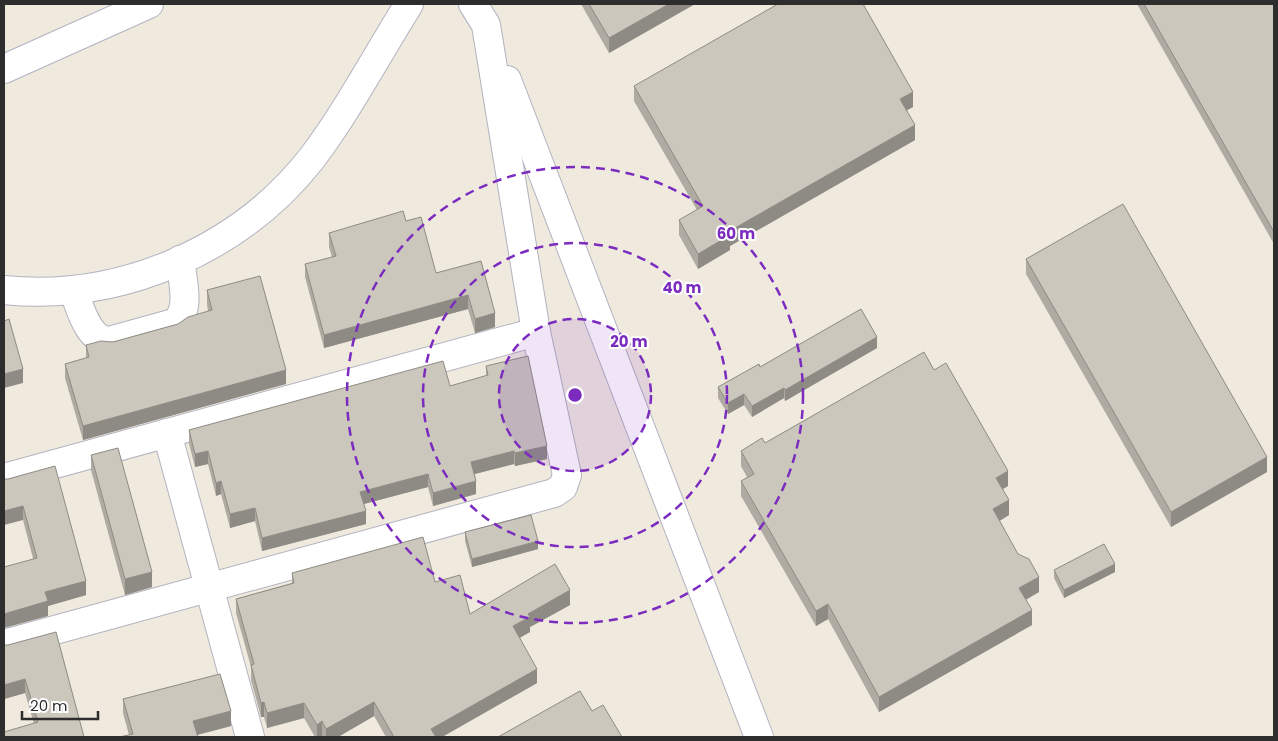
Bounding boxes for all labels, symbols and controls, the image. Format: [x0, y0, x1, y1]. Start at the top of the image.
text: 60 m [717, 223, 755, 244]
text: 40 m [662, 277, 702, 298]
text: 20 m [610, 331, 648, 352]
centre of rings [566, 386, 584, 404]
scale bar [22, 688, 99, 720]
text: 20 m [30, 695, 68, 716]

